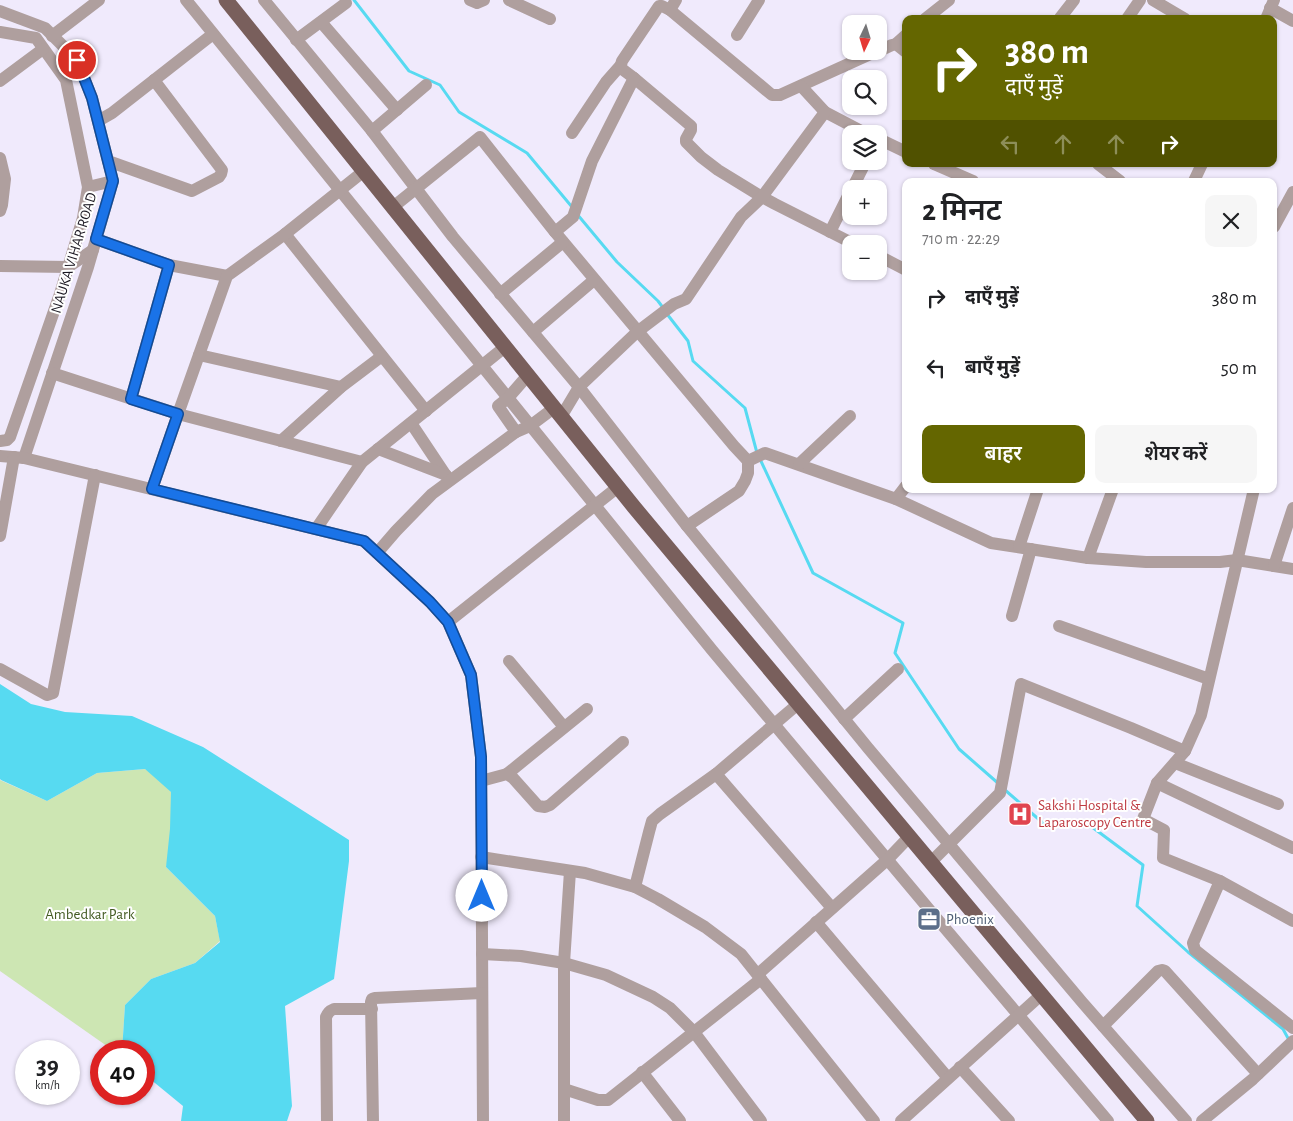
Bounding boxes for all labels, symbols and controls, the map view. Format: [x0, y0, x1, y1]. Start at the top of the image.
north arrow [842, 15, 888, 60]
map controls [842, 15, 887, 280]
icon: right [922, 35, 987, 100]
text: 380 m [1005, 35, 1089, 70]
pin [56, 39, 98, 81]
icon: arrive [63, 46, 91, 74]
button: search [842, 70, 887, 115]
text: दाएँ मुड़ें [1005, 76, 1063, 98]
button: layers [842, 125, 887, 170]
icon: left [996, 130, 1024, 158]
icon: ahead [1049, 130, 1077, 158]
icon: ahead [1102, 130, 1130, 158]
icon: right [1155, 130, 1183, 158]
button: + [842, 180, 887, 225]
street label: NAUKA VIHAR ROAD [48, 191, 100, 315]
button: close [1205, 195, 1257, 247]
text: 2 मिनट [922, 196, 1002, 226]
text: 710 m · 22:29 [922, 231, 1000, 247]
button: − [842, 235, 887, 280]
icon: right [922, 284, 950, 312]
text: दाएँ मुड़ें [965, 288, 1019, 307]
text: 380 m [1212, 289, 1257, 308]
icon: left [922, 354, 950, 382]
text: बाएँ मुड़ें [965, 358, 1020, 377]
text: 50 m [1221, 359, 1257, 378]
button: बाहर [922, 425, 1085, 483]
button: शेयर करें [1095, 425, 1257, 483]
place label: Sakshi Hospital & Laparoscopy Centre [1038, 798, 1152, 830]
hospital icon: Sakshi Hospital & Laparoscopy Centre [1007, 801, 1033, 827]
position arrow [455, 869, 507, 921]
office icon: Phoenix [916, 906, 942, 932]
park label: Ambedkar Park [45, 907, 135, 922]
place label: Phoenix [946, 912, 994, 927]
speed limit sign: 40 [90, 1040, 155, 1105]
text: 39 [36, 1054, 59, 1079]
text: km/h [35, 1079, 60, 1091]

